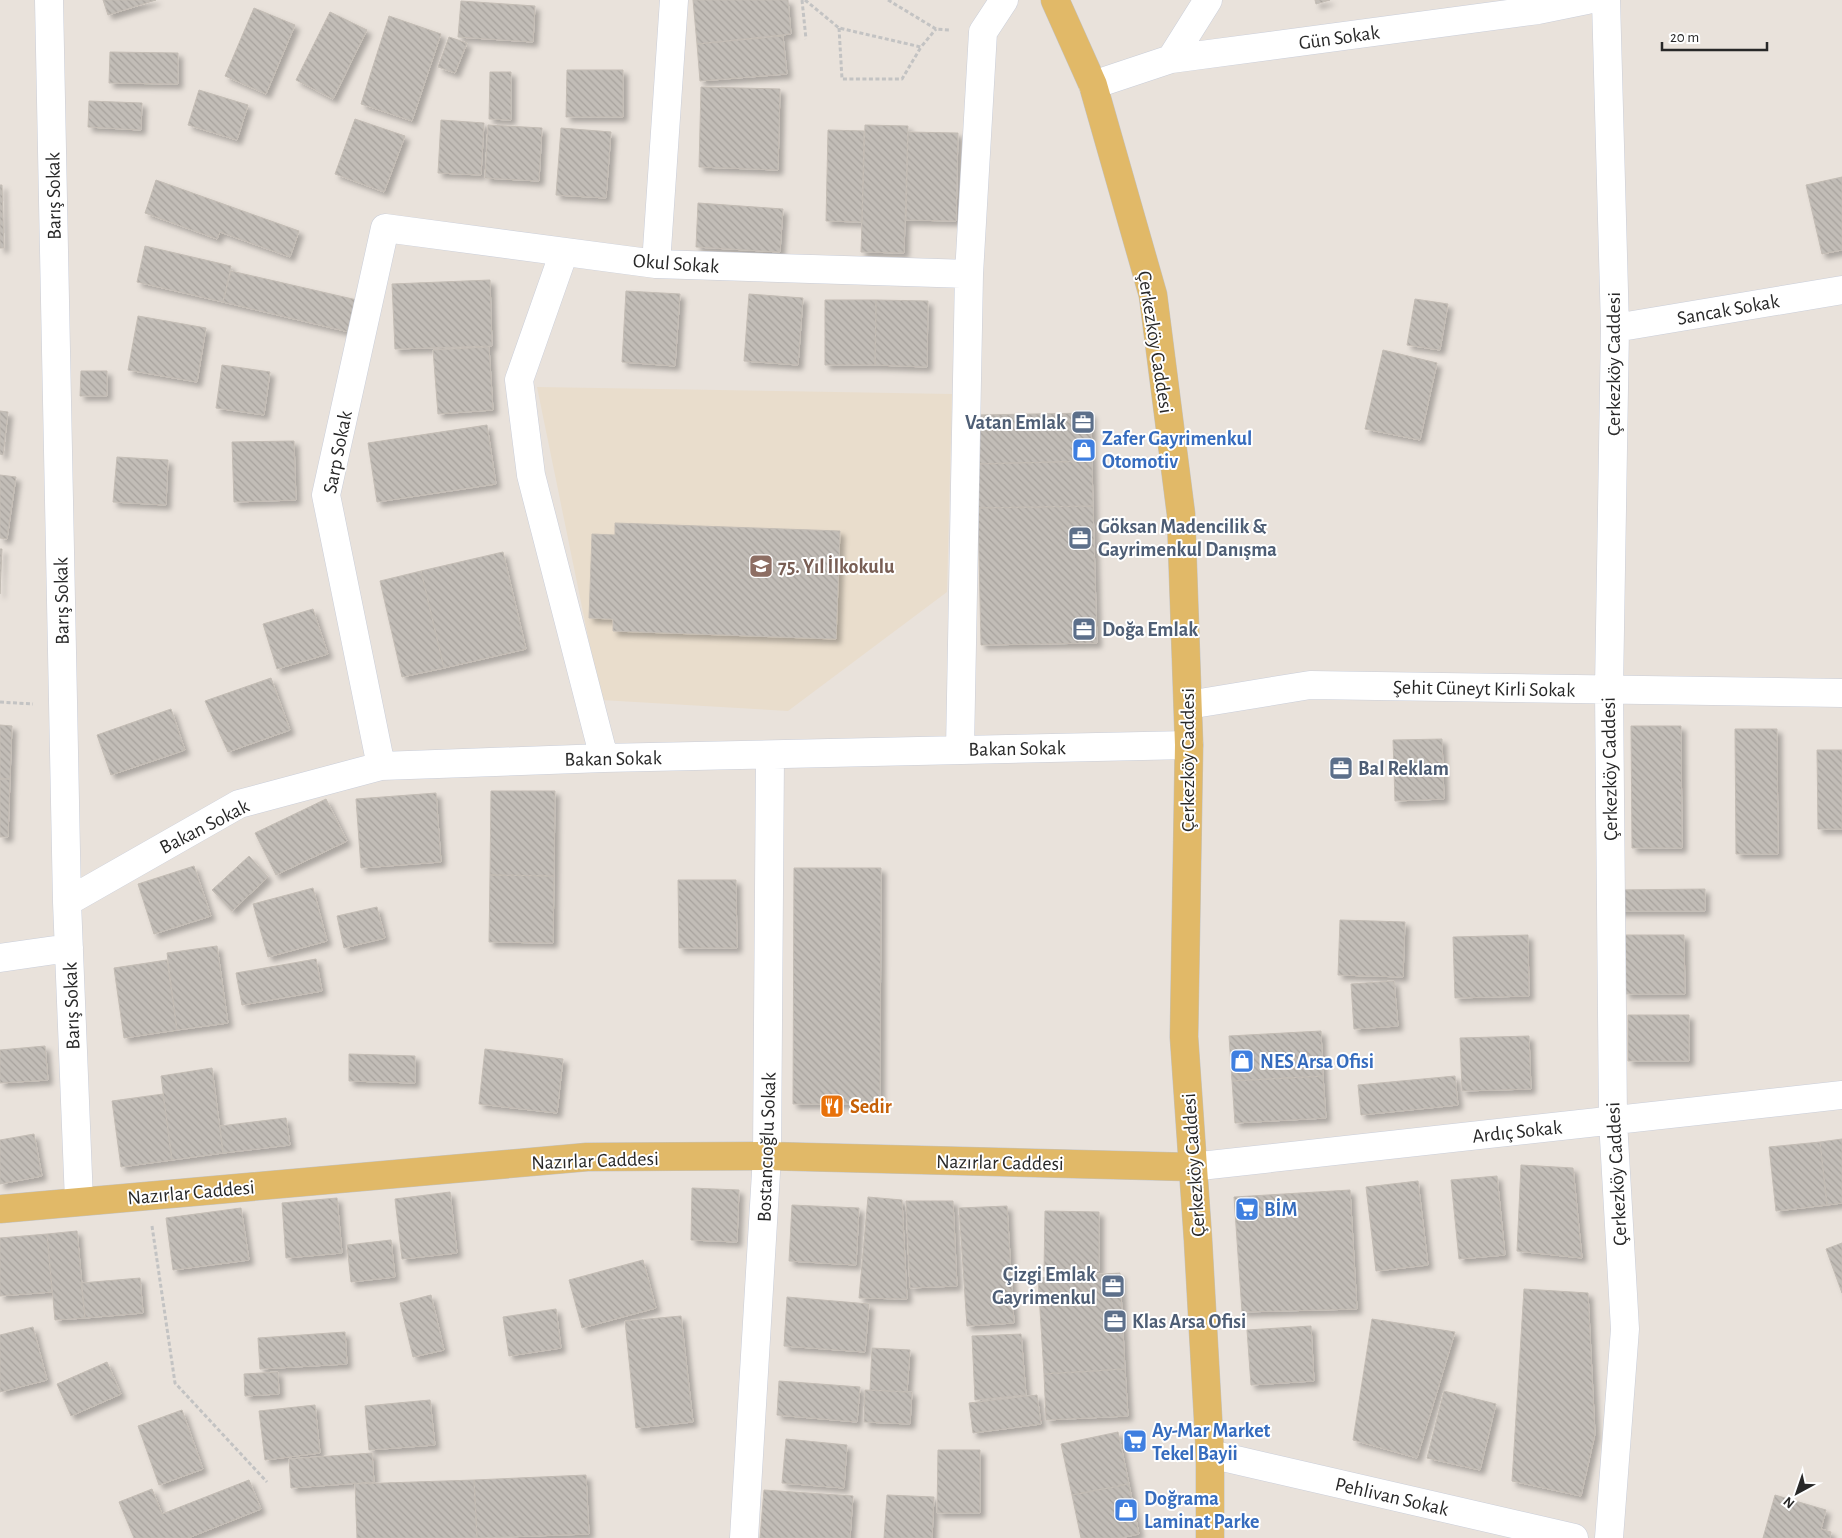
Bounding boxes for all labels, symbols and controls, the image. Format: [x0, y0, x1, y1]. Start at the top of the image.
scale bar [1662, 20, 1767, 52]
street label: Gün Sokak [1298, 22, 1381, 54]
text: 20 m [1670, 30, 1699, 45]
street label: Barış Sokak [43, 152, 65, 240]
street label: Okul Sokak [632, 251, 720, 277]
street label: Çerkezköy Caddesi [1134, 270, 1176, 415]
street label: Sancak Sokak [1675, 291, 1781, 329]
street label: Çerkezköy Caddesi [1604, 292, 1624, 436]
street label: Sarp Sokak [320, 409, 356, 495]
office icon: Vatan Emlak [1070, 409, 1096, 435]
place label: Vatan Emlak [965, 413, 1066, 433]
place label: Zafer Gayrimenkul Otomotiv [1102, 429, 1252, 472]
shop icon: Zafer Gayrimenkul Otomotiv [1071, 437, 1097, 463]
place label: Göksan Madencilik & Gayrimenkul Danışma [1098, 517, 1277, 560]
office icon: Göksan Madencilik & Gayrimenkul Danışma [1067, 525, 1093, 551]
school or university icon: 75. Yıl İlkokulu [748, 553, 774, 579]
place label: 75. Yıl İlkokulu [778, 555, 895, 577]
street label: Barış Sokak [51, 557, 73, 645]
office icon: Doğa Emlak [1071, 616, 1097, 642]
place label: Doğa Emlak [1102, 620, 1198, 640]
street label: Şehit Cüneyt Kirli Sokak [1393, 677, 1575, 701]
street label: Çerkezköy Caddesi [1178, 688, 1198, 832]
street label: Çerkezköy Caddesi [1599, 697, 1621, 841]
street label: Bakan Sokak [968, 738, 1066, 760]
street label: Bakan Sokak [564, 748, 662, 770]
office icon: Bal Reklam [1328, 755, 1354, 781]
place label: Bal Reklam [1358, 759, 1449, 779]
street label: Bakan Sokak [157, 796, 252, 858]
street label: Barış Sokak [60, 962, 84, 1050]
shop icon: NES Arsa Ofisi [1229, 1048, 1255, 1074]
place label: NES Arsa Ofisi [1260, 1052, 1374, 1072]
street label: Bostancıoğlu Sokak [754, 1072, 780, 1222]
street label: Çerkezköy Caddesi [1179, 1092, 1209, 1237]
restaurant icon: Sedir [819, 1093, 845, 1119]
place label: Sedir [850, 1097, 892, 1117]
street label: Çerkezköy Caddesi [1603, 1102, 1631, 1246]
street label: Ardıç Sokak [1471, 1117, 1563, 1147]
street label: Nazırlar Caddesi [531, 1149, 659, 1173]
street label: Nazırlar Caddesi [936, 1152, 1064, 1174]
street label: Nazırlar Caddesi [127, 1177, 256, 1209]
supermarket icon: BİM [1234, 1196, 1260, 1222]
place label: BİM [1264, 1198, 1297, 1220]
place label: Çizgi Emlak Gayrimenkul [992, 1265, 1096, 1308]
office icon: Çizgi Emlak Gayrimenkul [1100, 1273, 1126, 1299]
office icon: Klas Arsa Ofisi [1102, 1308, 1128, 1334]
place label: Klas Arsa Ofisi [1132, 1312, 1246, 1332]
place label: Ay-Mar Market Tekel Bayii [1152, 1421, 1271, 1464]
supermarket icon: Ay-Mar Market Tekel Bayii [1122, 1428, 1148, 1454]
north arrow [1772, 1468, 1822, 1518]
street label: Pehlivan Sokak [1333, 1474, 1450, 1520]
place label: Doğrama Laminat Parke [1144, 1489, 1259, 1532]
text: N [1781, 1494, 1798, 1511]
shop icon: Doğrama Laminat Parke [1113, 1497, 1139, 1523]

